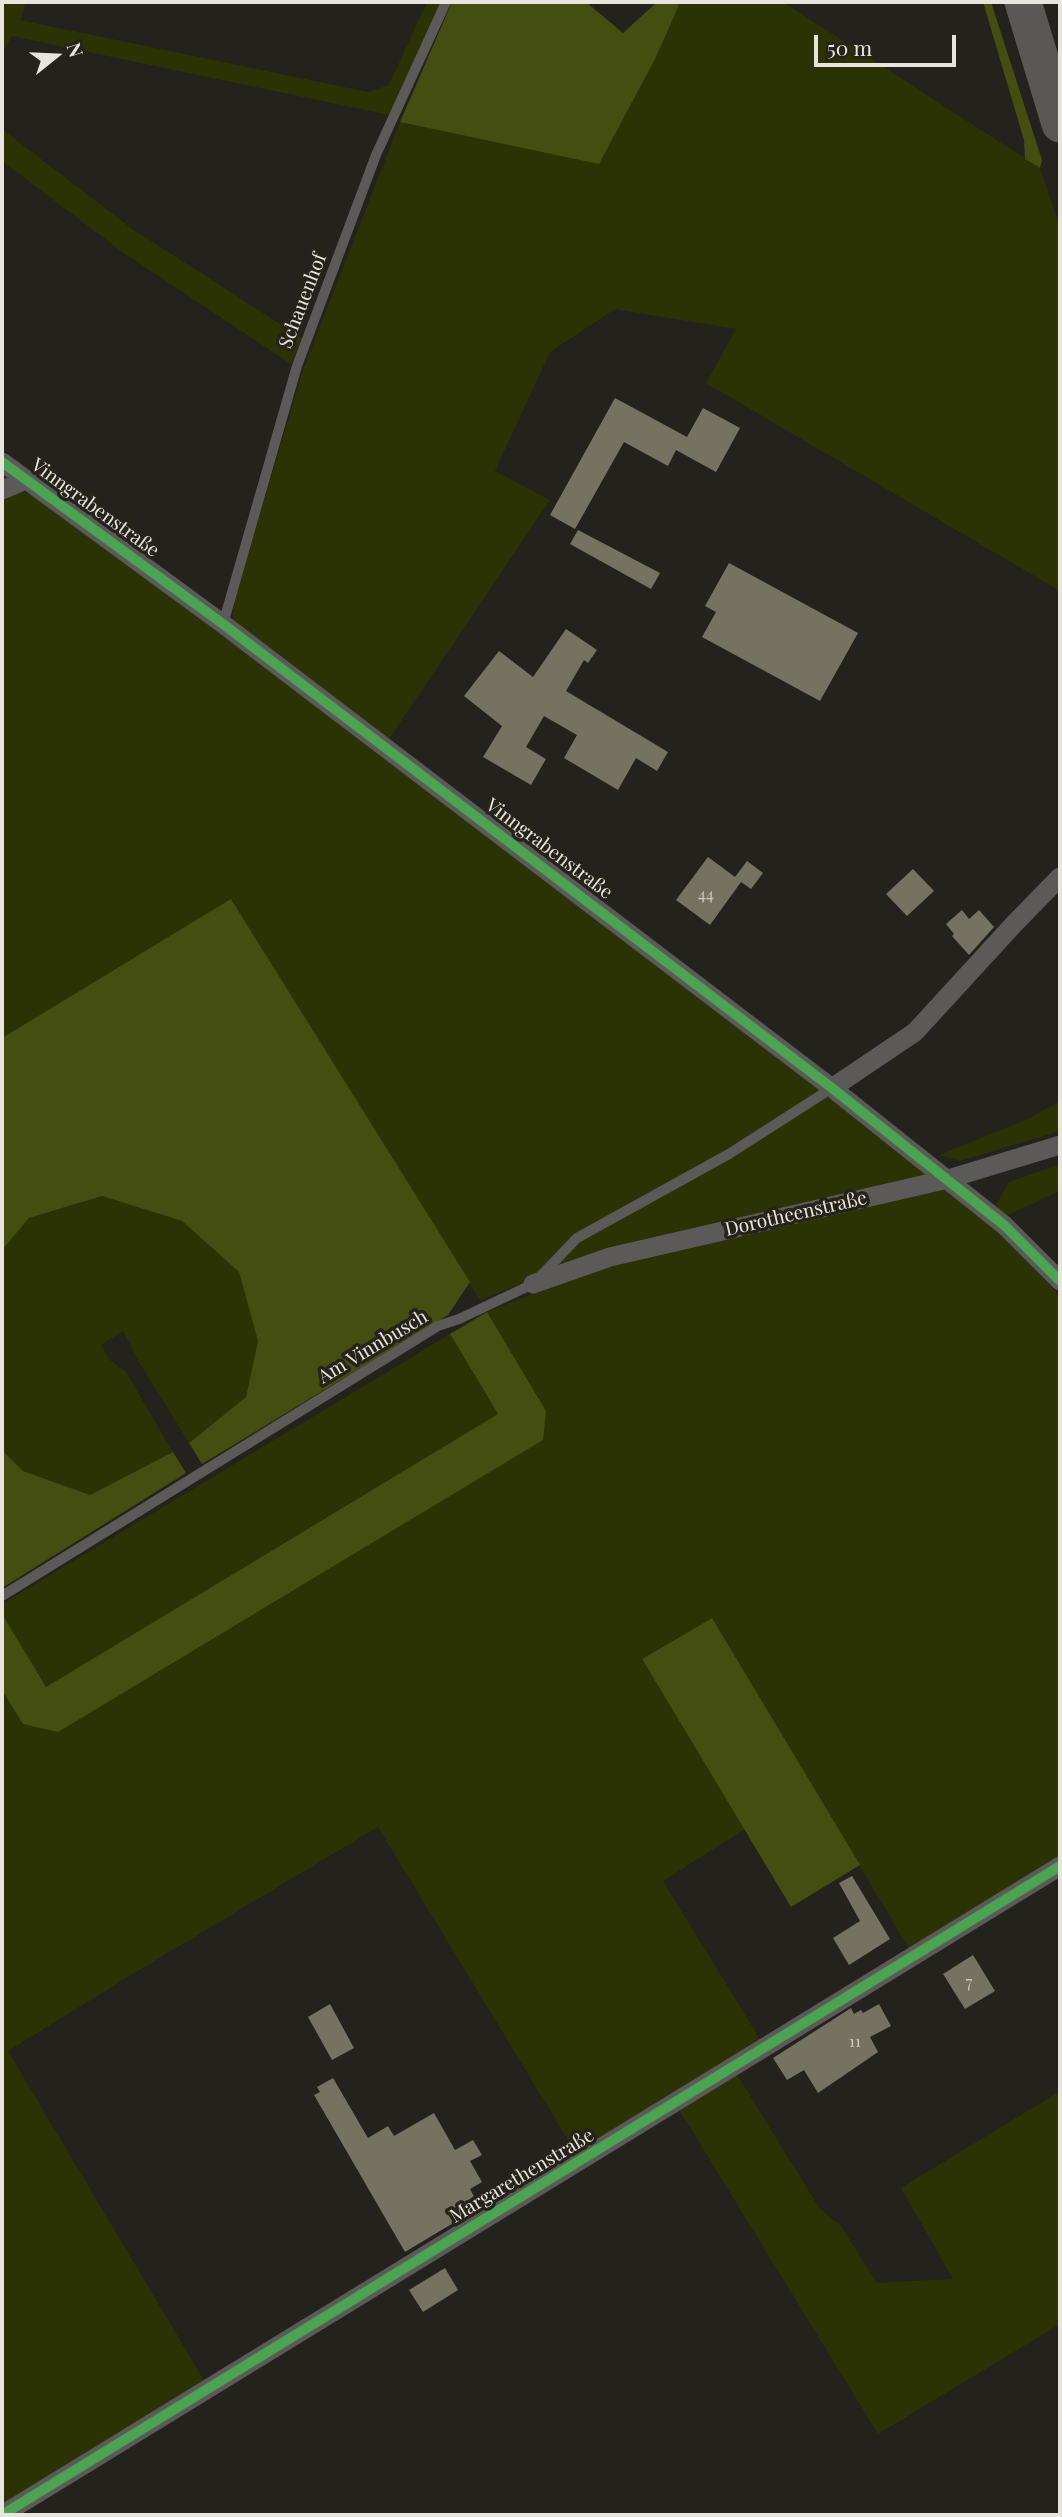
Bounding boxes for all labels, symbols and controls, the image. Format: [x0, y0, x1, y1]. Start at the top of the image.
north arrow [21, 21, 91, 91]
scale bar [817, 21, 959, 65]
text: 50 m [827, 33, 872, 61]
text: N [61, 39, 90, 60]
street label: Schauenhof [274, 250, 332, 352]
street label: Vinngrabenstraße [26, 454, 164, 562]
street label: Vinngrabenstraße [481, 794, 617, 904]
house number: 44 [698, 885, 714, 905]
street label: Dorotheenstraße [723, 1187, 869, 1241]
street label: Am Vinnbusch [314, 1305, 432, 1389]
house number: 7 [966, 1973, 972, 1993]
house number: 11 [849, 2032, 861, 2052]
street label: Margarethenstraße [446, 2124, 598, 2228]

